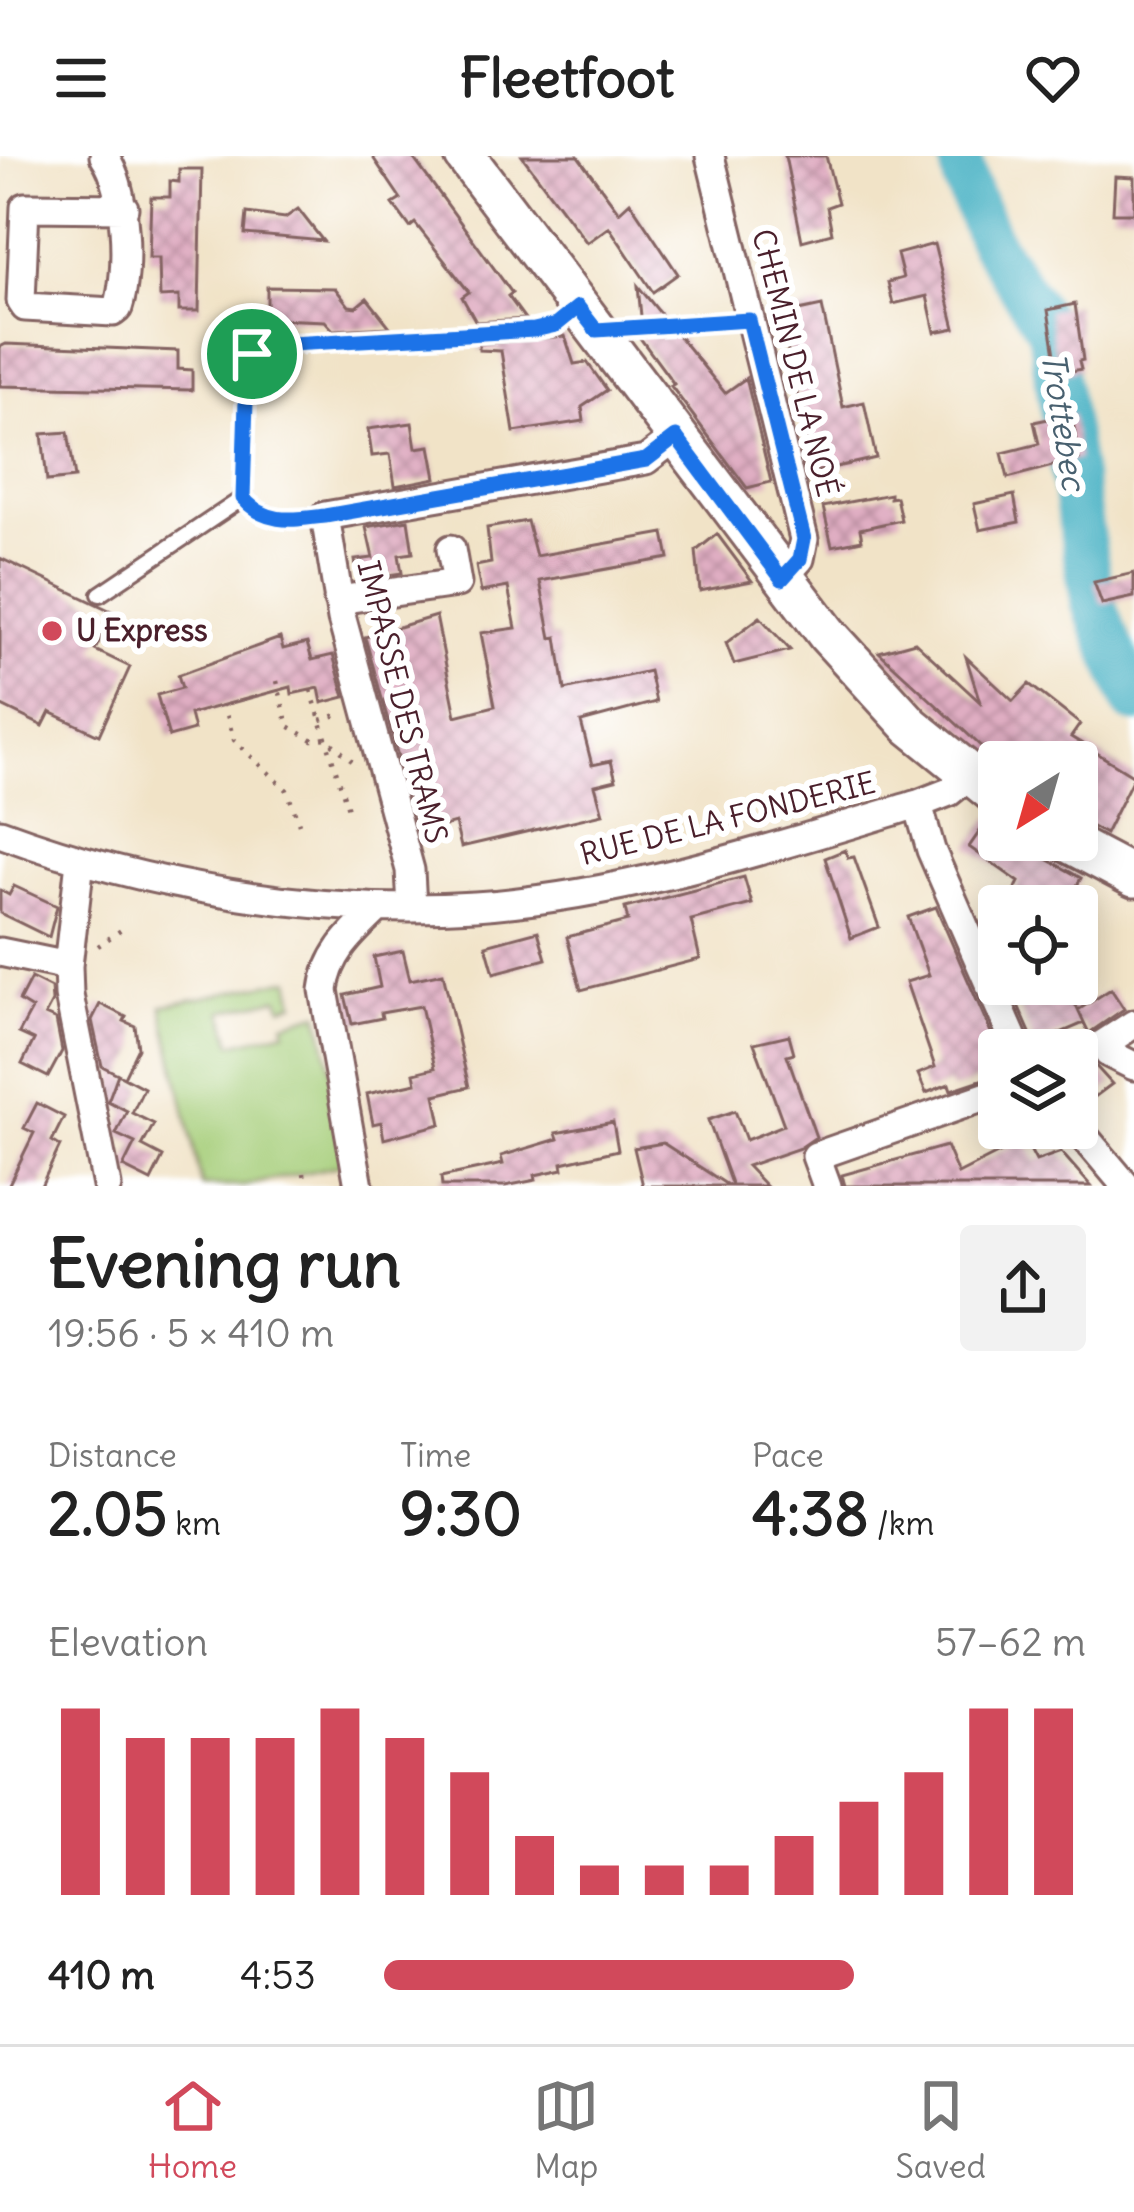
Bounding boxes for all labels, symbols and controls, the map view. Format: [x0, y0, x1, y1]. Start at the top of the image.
text: Fleetfoot [460, 44, 674, 112]
icon: menu [48, 45, 114, 111]
icon: heart [1020, 45, 1086, 111]
street label: CHEMIN DE LA NOÉ [744, 225, 848, 500]
pin [201, 303, 303, 405]
icon: arrive [219, 321, 285, 387]
water label: Trottebec [1032, 349, 1096, 496]
street label: IMPASSE DES TRAMS [350, 557, 456, 847]
place label: U Express [76, 611, 208, 649]
marker: U Express [39, 618, 65, 644]
north arrow [978, 741, 1098, 861]
map controls [978, 741, 1098, 1149]
street label: RUE DE LA FONDERIE [576, 763, 879, 873]
button: locate [978, 885, 1098, 1005]
button: layers [978, 1029, 1098, 1149]
text: Evening run [48, 1222, 401, 1305]
button: share [960, 1225, 1086, 1351]
text: 19:56 · 5 × 410 m [48, 1309, 334, 1358]
text: Distance [48, 1434, 177, 1476]
text: Time [400, 1434, 471, 1476]
text: Pace [752, 1434, 824, 1476]
text: 2.05 [48, 1476, 167, 1551]
text: 9:30 [400, 1476, 522, 1551]
text: 4:38 [752, 1476, 869, 1551]
text: km [167, 1502, 221, 1544]
text: /km [869, 1502, 935, 1544]
text: Elevation [48, 1618, 208, 1667]
text: 57–62 m [935, 1618, 1086, 1667]
text: 410 m [48, 1951, 155, 2000]
text: 4:53 [240, 1951, 316, 2000]
tab: Home [148, 2073, 237, 2187]
tab: Map [533, 2073, 599, 2187]
tab: Saved [895, 2073, 986, 2187]

